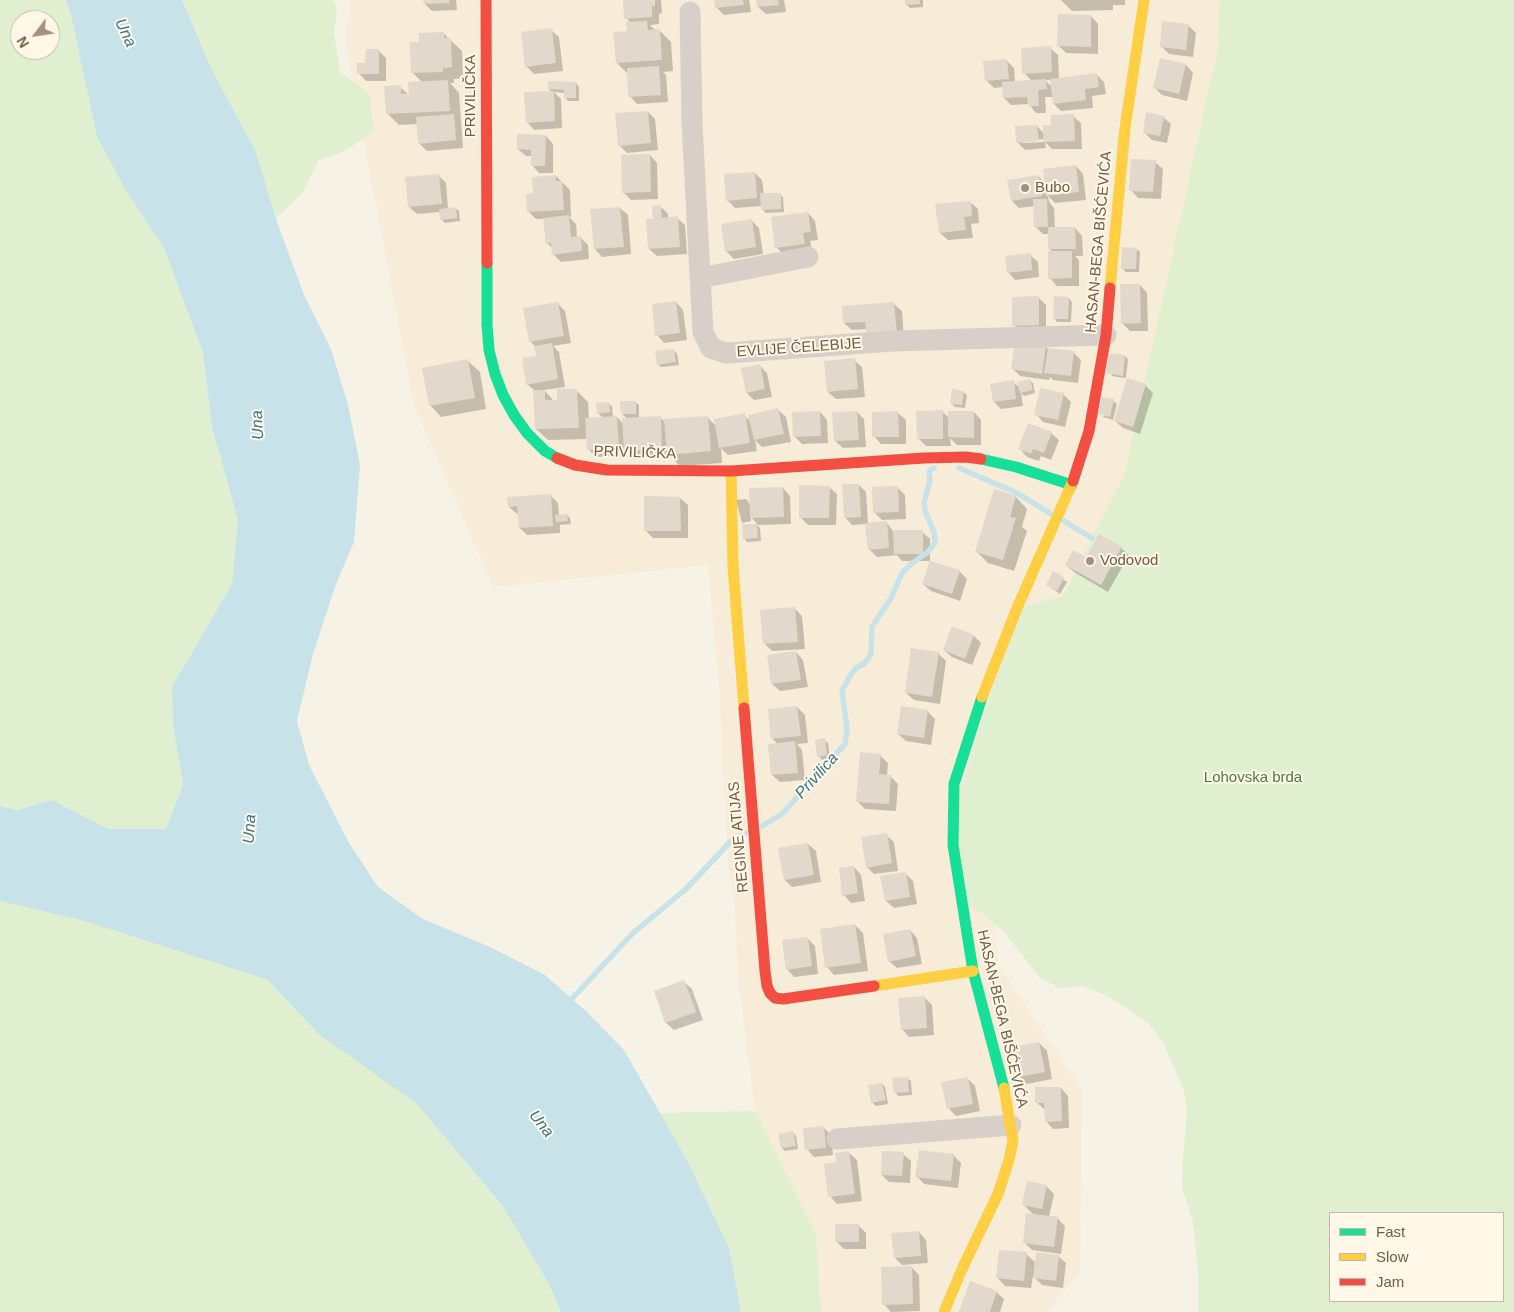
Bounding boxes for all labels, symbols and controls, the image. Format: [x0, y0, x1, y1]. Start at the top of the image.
north arrow [10, 10, 60, 60]
water label: Una [110, 16, 140, 50]
text: N [14, 34, 32, 51]
street label: PRIVILIČKA [462, 55, 480, 137]
street label: HASAN-BEGA BIŠĆEVIĆA [1082, 150, 1116, 334]
place label: Bubo [1035, 179, 1070, 197]
marker: Bubo [1019, 182, 1031, 194]
street label: EVLIJE ČELEBIJE [736, 335, 862, 361]
water label: Una [248, 410, 268, 440]
street label: PRIVILIČKA [593, 443, 677, 463]
place label: Vodovod [1100, 552, 1158, 570]
marker: Vodovod [1084, 555, 1096, 567]
water label: Privilica [791, 749, 843, 803]
park label: Lohovska brda [1204, 769, 1302, 787]
street label: REGINE ATIJAS [725, 781, 753, 893]
water label: Una [239, 814, 261, 844]
street label: HASAN-BEGA BIŠĆEVIĆA [973, 928, 1031, 1110]
water label: Una [524, 1107, 558, 1141]
legend [1329, 1212, 1504, 1302]
text: Fast [1376, 1223, 1405, 1240]
text: Slow [1376, 1248, 1409, 1265]
text: Jam [1376, 1273, 1404, 1290]

